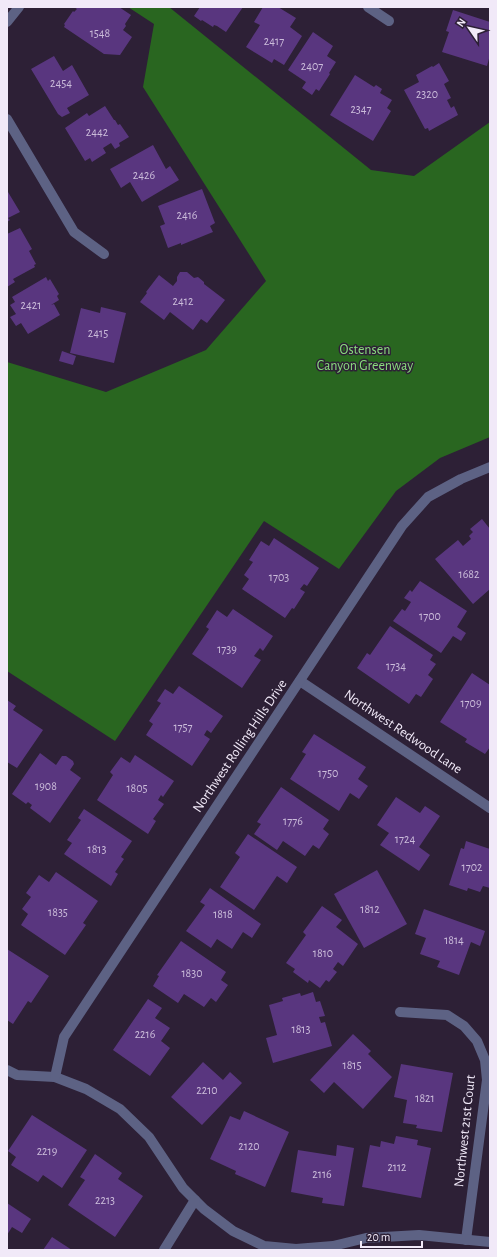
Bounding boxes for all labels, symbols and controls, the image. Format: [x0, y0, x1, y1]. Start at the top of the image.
north arrow [449, 8, 489, 48]
text: N [454, 16, 468, 29]
house number: 1548 [90, 27, 111, 39]
house number: 2417 [264, 35, 284, 47]
house number: 2407 [301, 60, 323, 72]
house number: 2454 [50, 77, 72, 89]
house number: 2320 [416, 88, 438, 100]
house number: 2347 [350, 103, 372, 115]
house number: 2442 [86, 126, 109, 138]
house number: 2426 [133, 169, 156, 181]
house number: 2416 [176, 209, 198, 221]
house number: 2412 [173, 295, 194, 307]
house number: 2421 [21, 299, 41, 311]
house number: 2415 [88, 327, 108, 339]
park label: Ostensen Canyon Greenway [317, 343, 413, 373]
house number: 1682 [459, 568, 480, 580]
house number: 1703 [269, 571, 289, 583]
house number: 1700 [419, 610, 441, 622]
house number: 1739 [217, 643, 237, 655]
house number: 1734 [386, 660, 406, 672]
street label: Northwest Rolling Hills Drive [190, 677, 290, 815]
street label: Northwest Redwood Lane [341, 687, 465, 777]
house number: 1709 [460, 697, 482, 709]
house number: 1757 [173, 721, 193, 733]
house number: 1750 [318, 767, 338, 779]
house number: 1908 [35, 780, 57, 792]
house number: 1805 [126, 782, 148, 794]
house number: 1776 [283, 815, 303, 827]
house number: 1724 [395, 833, 415, 845]
house number: 1813 [88, 843, 106, 855]
house number: 1702 [462, 861, 483, 873]
house number: 1812 [360, 903, 380, 915]
house number: 1835 [48, 906, 68, 918]
house number: 1818 [213, 908, 233, 920]
house number: 1814 [444, 934, 464, 946]
house number: 1810 [313, 947, 333, 959]
house number: 1830 [181, 967, 203, 979]
house number: 1813 [292, 1023, 310, 1035]
house number: 2216 [135, 1028, 156, 1040]
house number: 1815 [343, 1059, 361, 1071]
street label: Northwest 21st Court [452, 1074, 478, 1188]
house number: 2210 [196, 1084, 218, 1096]
house number: 1821 [415, 1092, 435, 1104]
house number: 2120 [238, 1140, 260, 1152]
house number: 2219 [37, 1145, 58, 1157]
house number: 2112 [387, 1161, 407, 1173]
house number: 2116 [312, 1168, 332, 1180]
house number: 2213 [95, 1194, 115, 1206]
scale bar [361, 1223, 422, 1249]
text: 20 m [367, 1231, 390, 1243]

